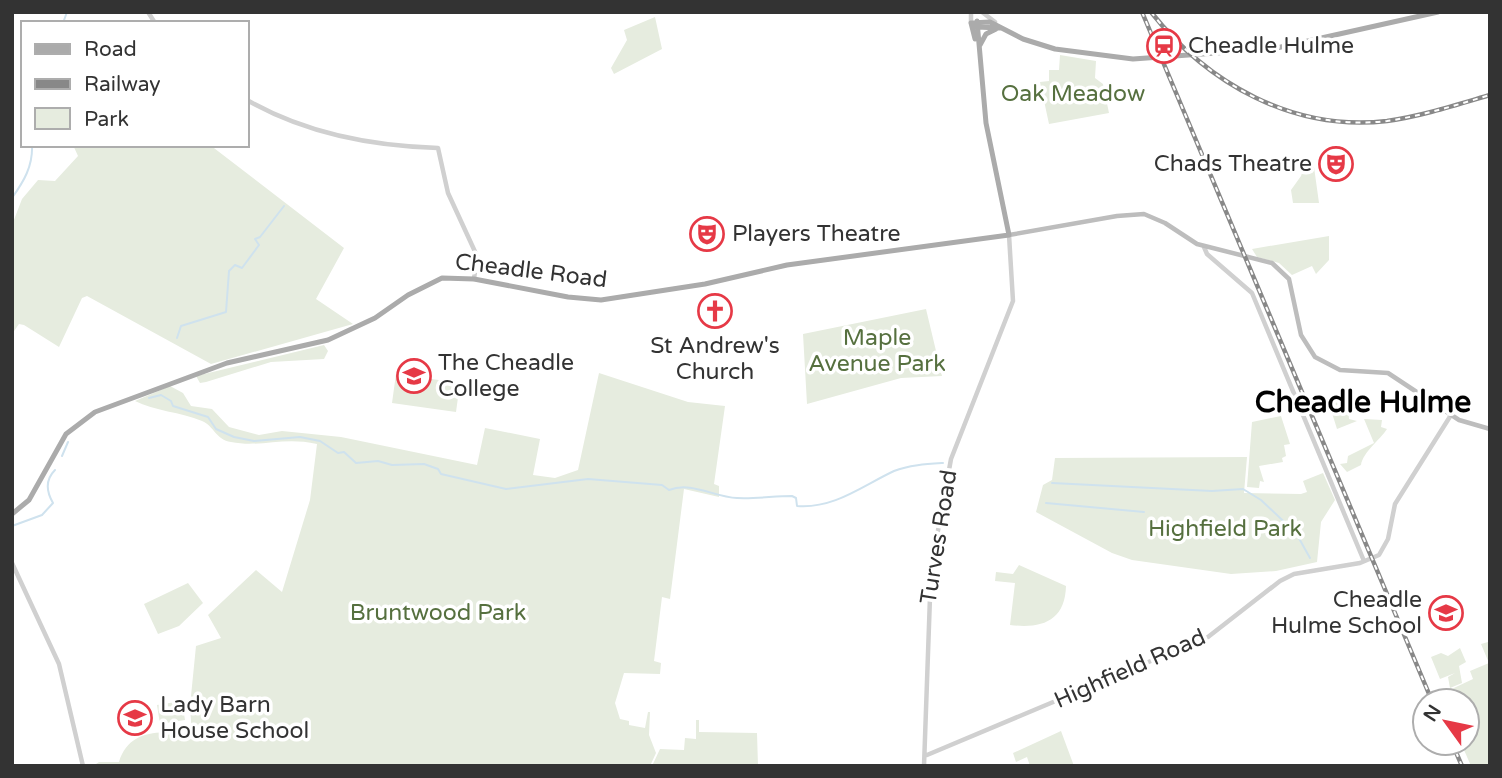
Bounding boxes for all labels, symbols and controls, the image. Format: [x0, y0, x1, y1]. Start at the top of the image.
legend [21, 21, 248, 147]
station icon: Cheadle Hulme [1145, 27, 1183, 65]
place label: Cheadle Hulme [1188, 32, 1354, 60]
text: Road [84, 37, 137, 62]
text: Railway [84, 72, 161, 97]
park label: Oak Meadow [1001, 80, 1145, 108]
text: Park [84, 107, 129, 132]
theatre icon: Chads Theatre [1317, 145, 1355, 183]
place label: Chads Theatre [1154, 150, 1312, 178]
theatre icon: Players Theatre [688, 215, 726, 253]
place label: Players Theatre [732, 220, 901, 248]
street label: Cheadle Road [453, 248, 609, 294]
church icon: St Andrew's Church [696, 292, 734, 330]
park label: Maple Avenue Park [808, 324, 946, 378]
place label: St Andrew's Church [650, 332, 780, 386]
place label: The Cheadle College [438, 349, 574, 403]
school or university icon: The Cheadle College [395, 357, 433, 395]
district label: Cheadle Hulme [1255, 384, 1471, 421]
street label: Turves Road [915, 468, 963, 606]
park label: Highfield Park [1148, 515, 1302, 543]
place label: Cheadle Hulme School [1271, 586, 1422, 640]
school or university icon: Cheadle Hulme School [1427, 594, 1465, 632]
park label: Bruntwood Park [350, 599, 526, 627]
street label: Highfield Road [1050, 623, 1210, 715]
north arrow [1411, 687, 1481, 757]
place label: Lady Barn House School [160, 691, 309, 745]
school or university icon: Lady Barn House School [116, 699, 154, 737]
text: N [1419, 701, 1446, 726]

